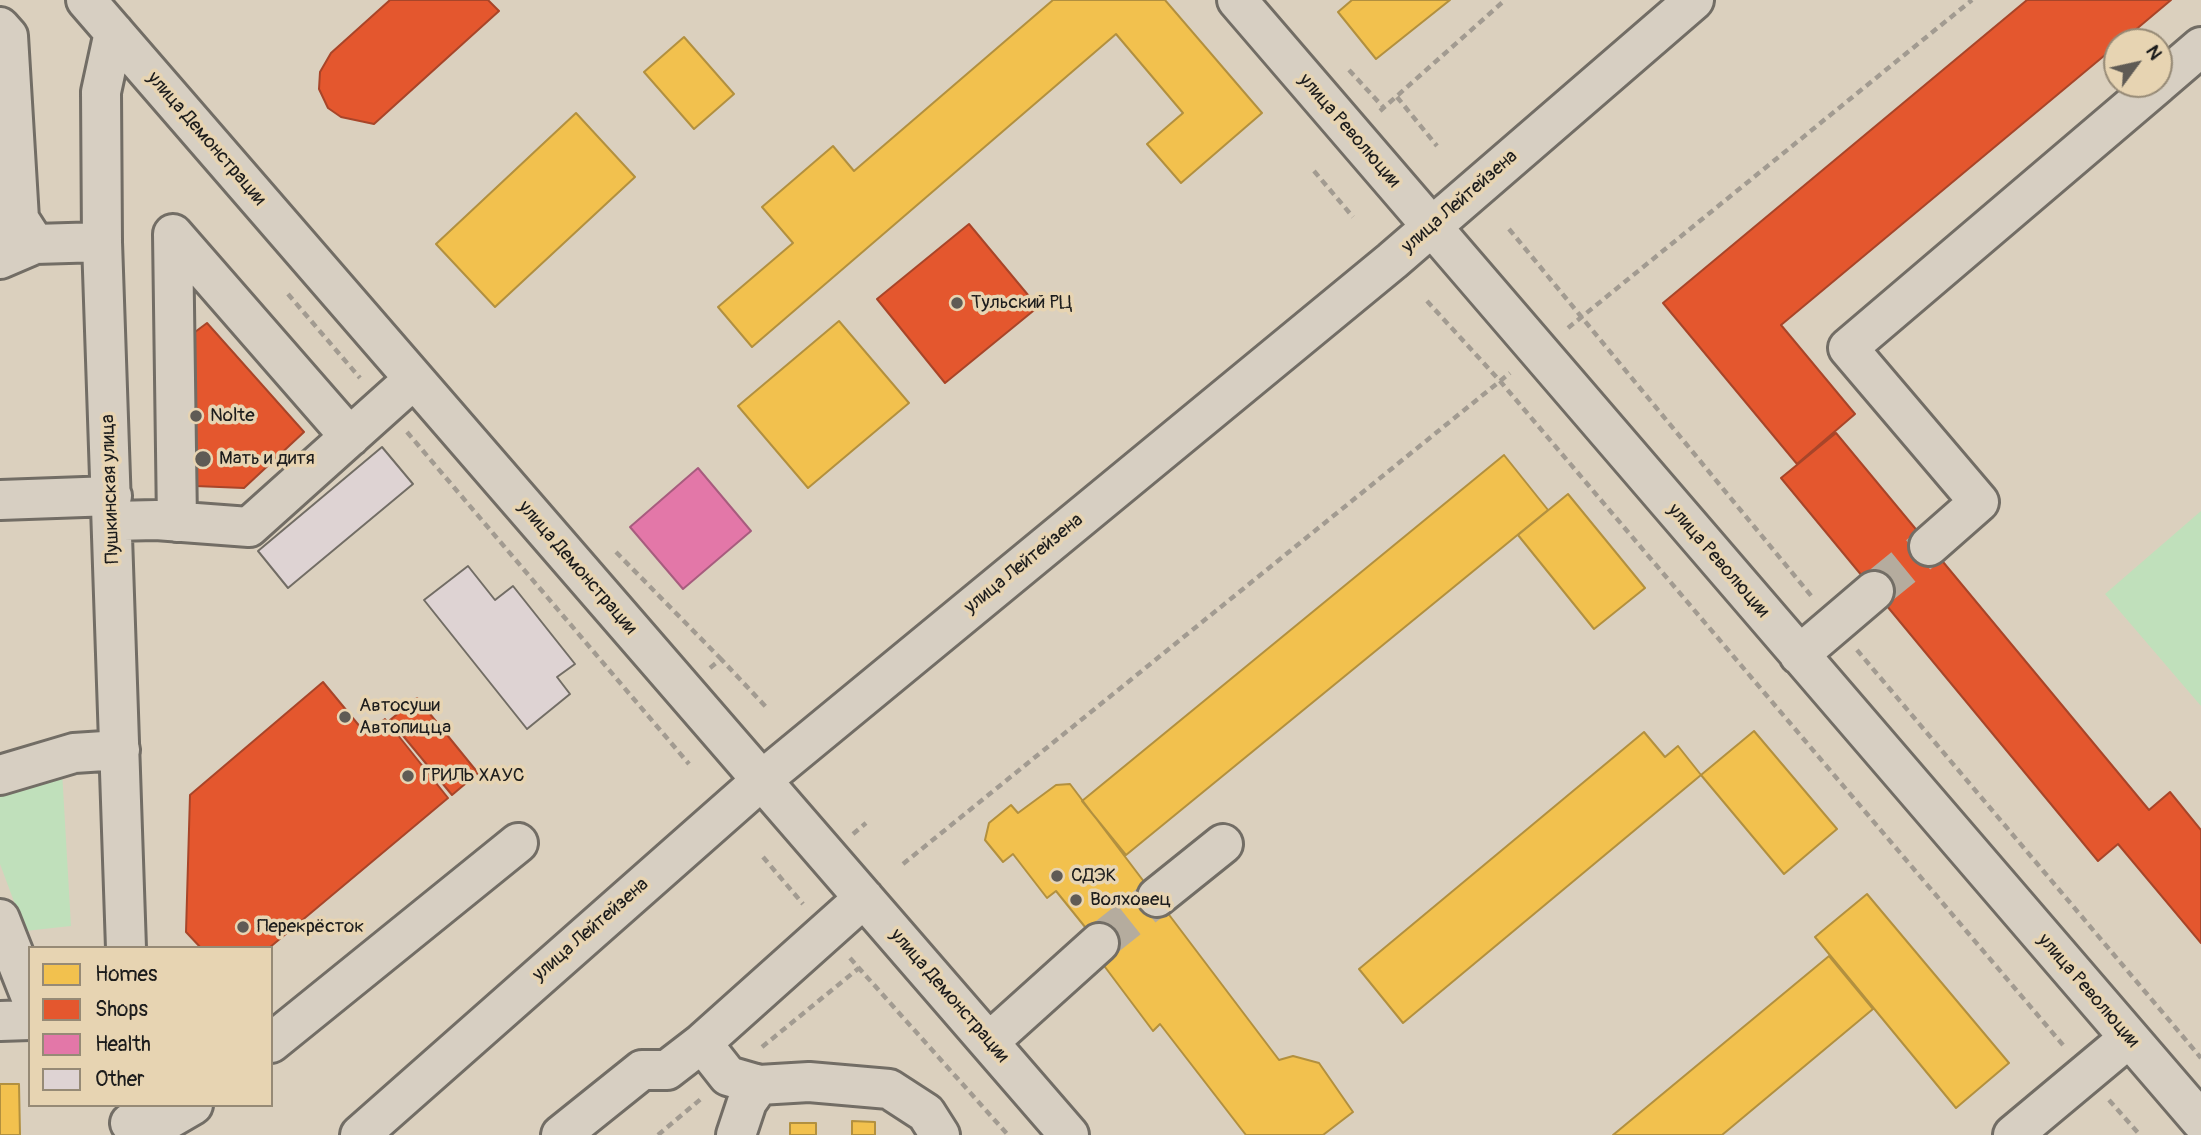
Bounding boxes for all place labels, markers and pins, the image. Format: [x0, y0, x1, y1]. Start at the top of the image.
place label: Тульский РЦ [971, 292, 1072, 314]
marker: Тульский РЦ [949, 295, 965, 311]
place label: Nolte [210, 405, 255, 427]
marker: Nolte [188, 408, 204, 424]
place label: Мать и дитя [219, 448, 315, 470]
marker: Мать и дитя [193, 449, 213, 469]
place label: Автосуши Автопицца [359, 695, 451, 739]
marker: Автосуши Автопицца [337, 709, 353, 725]
place label: ГРИЛЬ ХАУС [422, 765, 525, 787]
marker: ГРИЛЬ ХАУС [400, 768, 416, 784]
place label: СДЭК [1071, 865, 1116, 887]
marker: СДЭК [1049, 868, 1065, 884]
place label: Волховец [1090, 889, 1171, 911]
marker: Волховец [1068, 892, 1084, 908]
place label: Перекрёсток [257, 916, 364, 938]
marker: Перекрёсток [235, 919, 251, 935]

